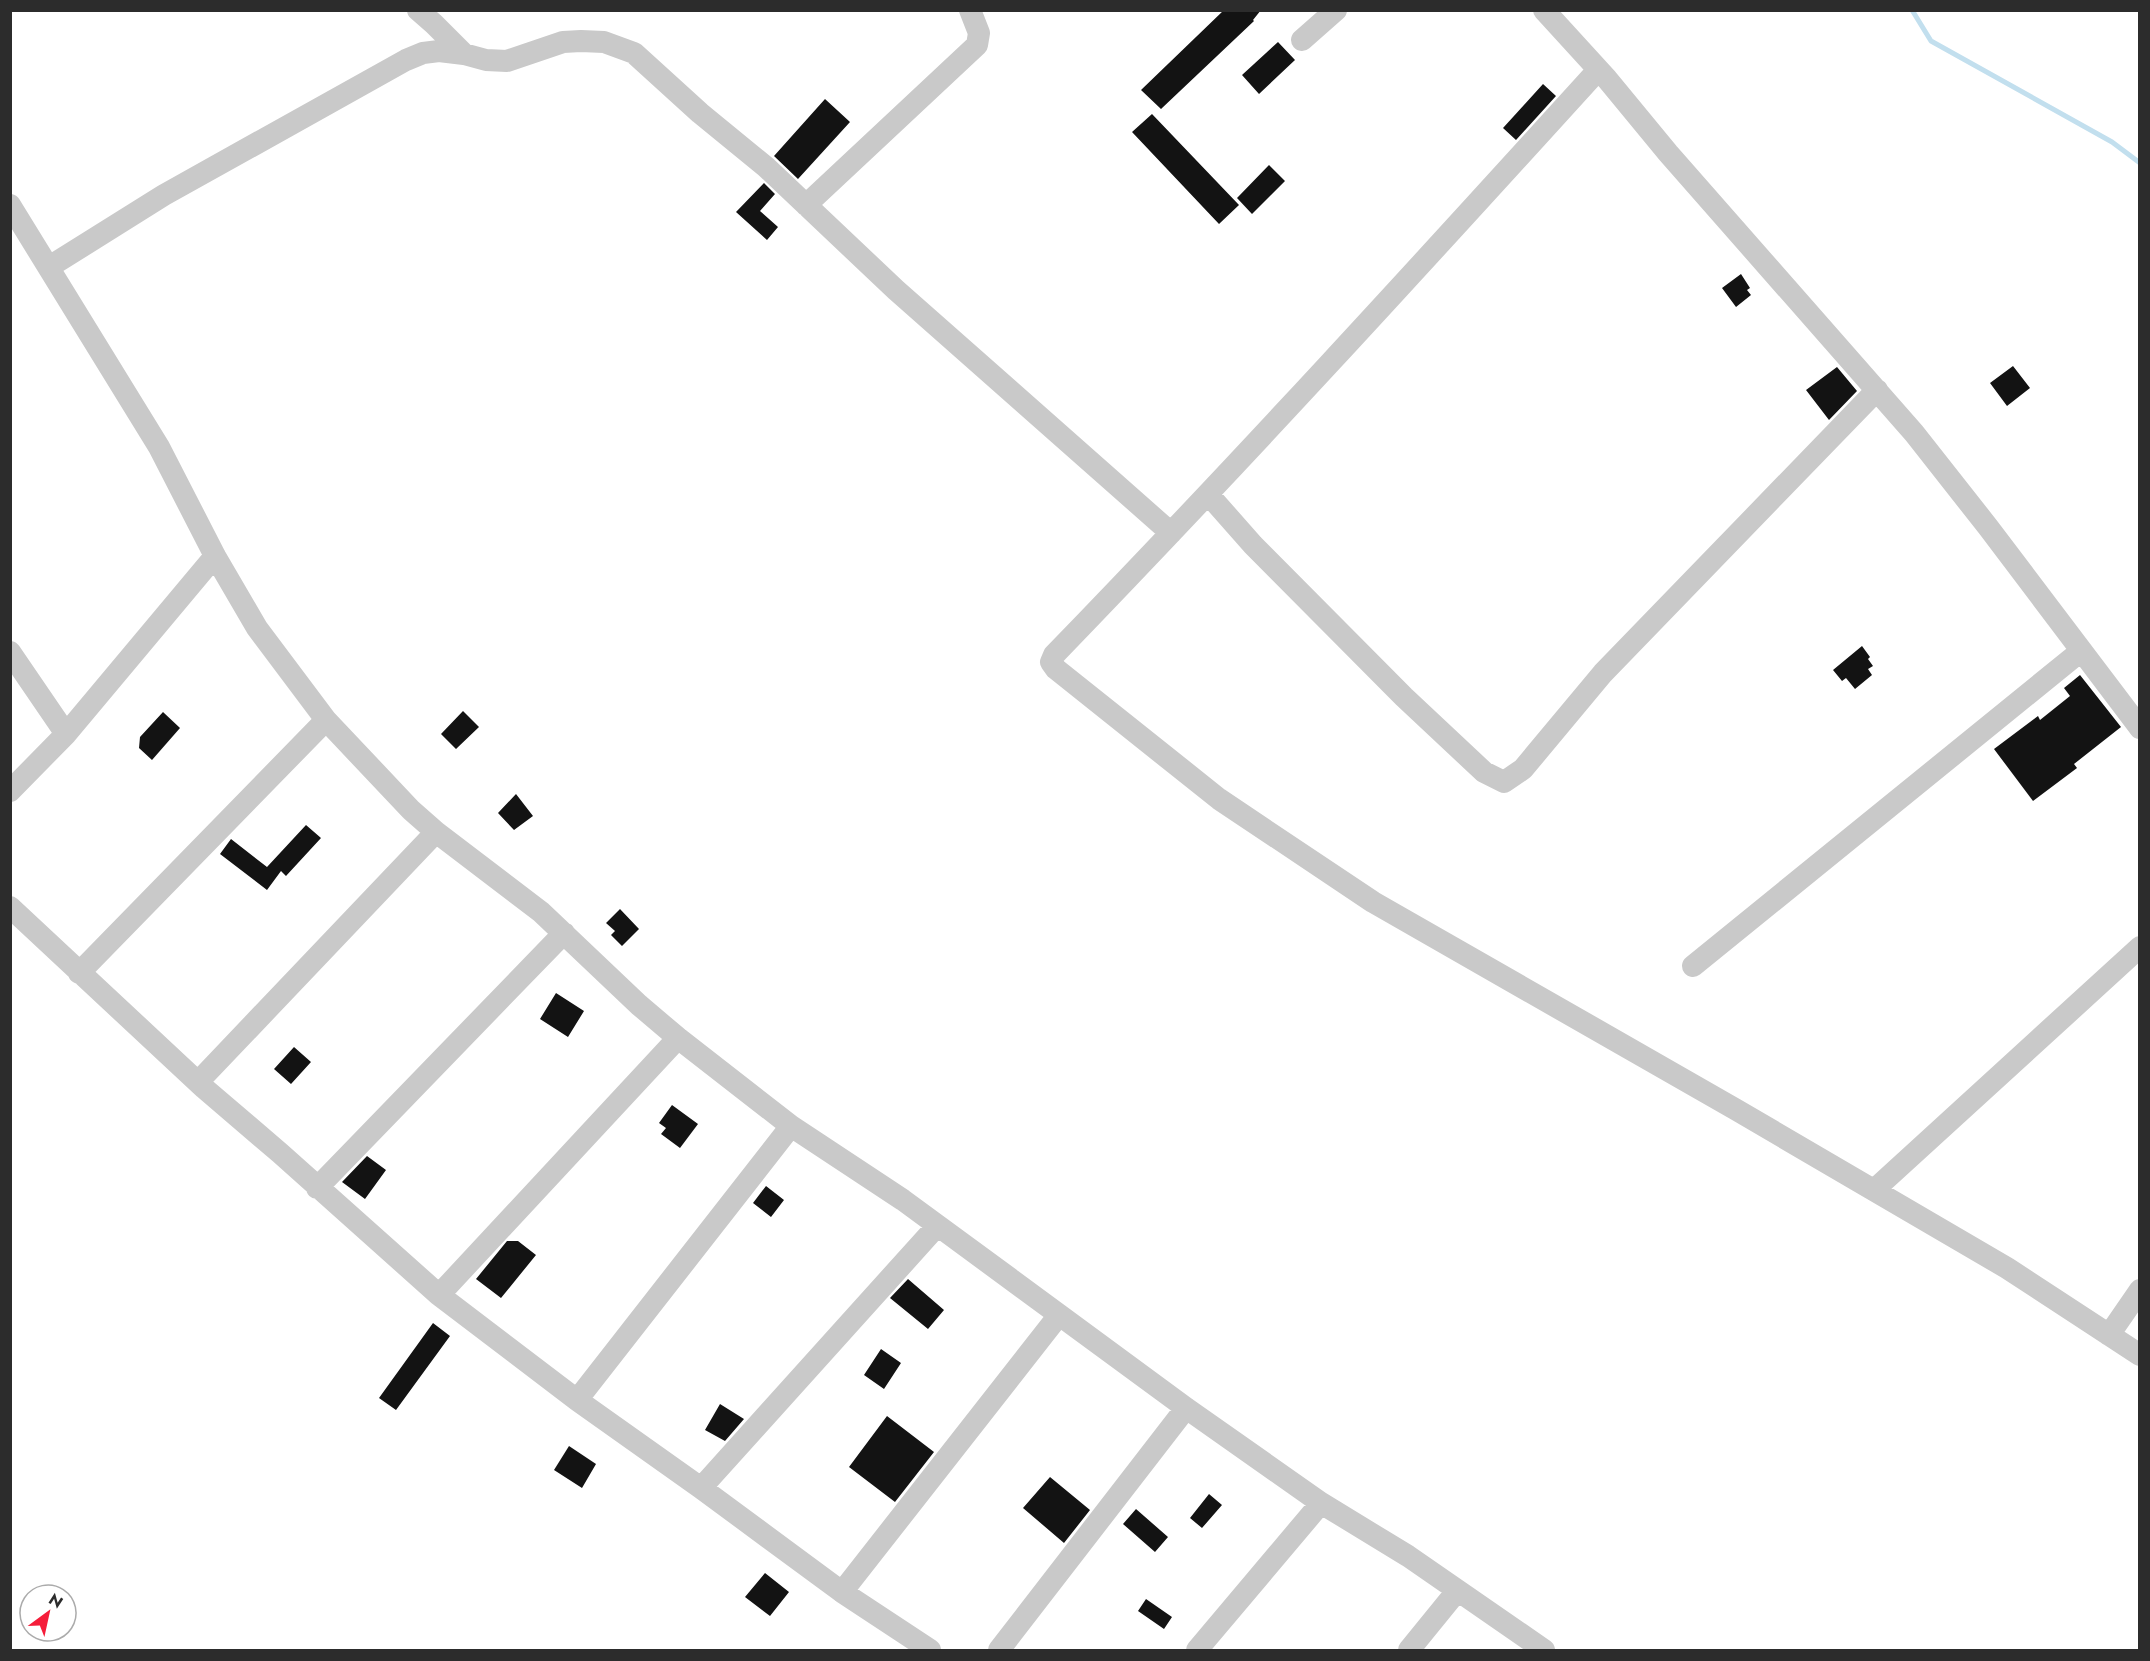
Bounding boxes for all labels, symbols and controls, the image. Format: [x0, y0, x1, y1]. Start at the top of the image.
north arrow [18, 1583, 78, 1643]
text: N [44, 1588, 67, 1614]

